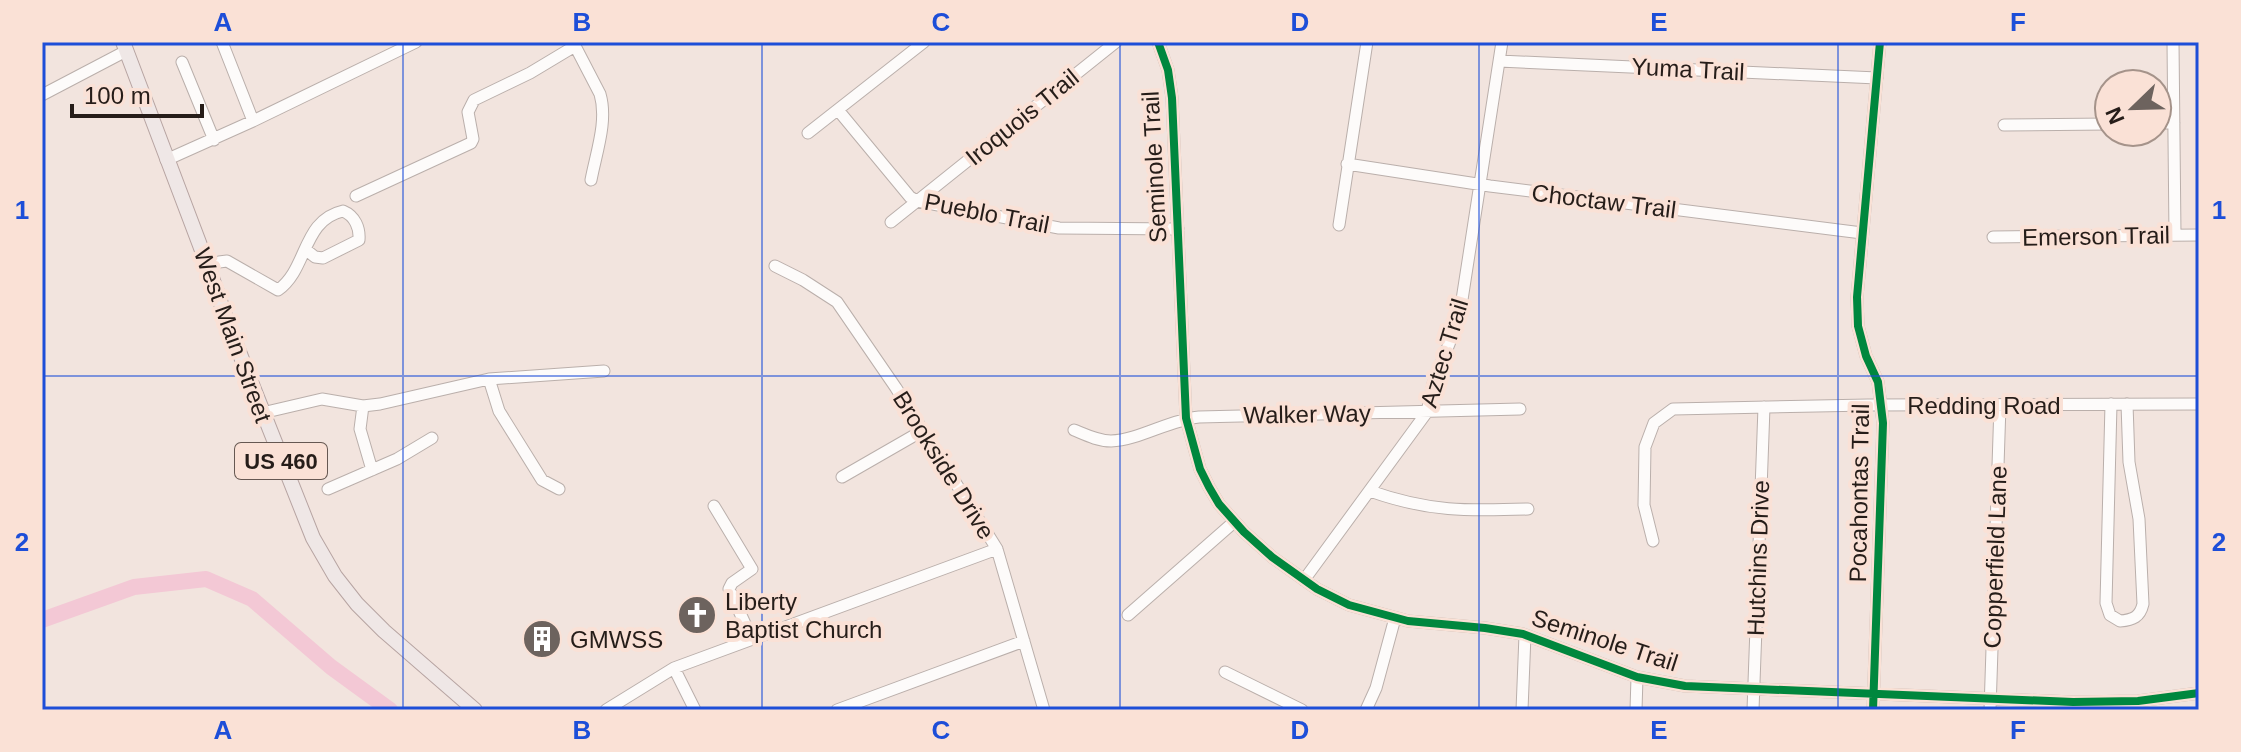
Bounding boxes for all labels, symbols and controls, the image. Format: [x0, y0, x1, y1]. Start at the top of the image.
text: A [214, 7, 233, 37]
text: B [573, 7, 591, 37]
text: C [932, 7, 951, 37]
text: D [1291, 7, 1309, 37]
text: E [1650, 7, 1668, 37]
text: F [2010, 7, 2026, 37]
street label: Yuma Trail [1631, 53, 1745, 85]
street label: Iroquois Trail [960, 63, 1084, 171]
scale bar [72, 68, 202, 118]
north arrow [2093, 68, 2173, 148]
text: 100 m [84, 82, 151, 109]
street label: Seminole Trail [1137, 90, 1171, 244]
text: N [2100, 103, 2130, 128]
street label: Choctaw Trail [1530, 179, 1678, 223]
street label: Pueblo Trail [922, 188, 1052, 238]
text: 1 [15, 195, 29, 225]
text: 1 [2212, 195, 2226, 225]
street label: Emerson Trail [2022, 221, 2170, 251]
street label: West Main Street [189, 244, 277, 426]
street label: Aztec Trail [1415, 295, 1473, 411]
street label: Brookside Drive [888, 386, 1000, 544]
street label: Redding Road [1907, 392, 2061, 419]
street label: Walker Way [1243, 399, 1371, 429]
street label: Pocahontas Trail [1844, 403, 1874, 583]
road number: US 460 [235, 443, 327, 479]
street label: Copperfield Lane [1978, 465, 2012, 649]
street label: Hutchins Drive [1742, 480, 1774, 636]
text: 2 [15, 527, 29, 557]
text: 2 [2212, 527, 2226, 557]
place label: Liberty Baptist Church [725, 588, 882, 643]
church icon: Liberty Baptist Church [676, 594, 718, 636]
street label: Seminole Trail [1529, 604, 1681, 676]
building icon: GMWSS [521, 618, 563, 660]
place label: GMWSS [570, 626, 663, 653]
text: A [214, 715, 233, 745]
text: B [573, 715, 591, 745]
text: C [932, 715, 951, 745]
text: D [1291, 715, 1309, 745]
text: E [1650, 715, 1668, 745]
text: F [2010, 715, 2026, 745]

